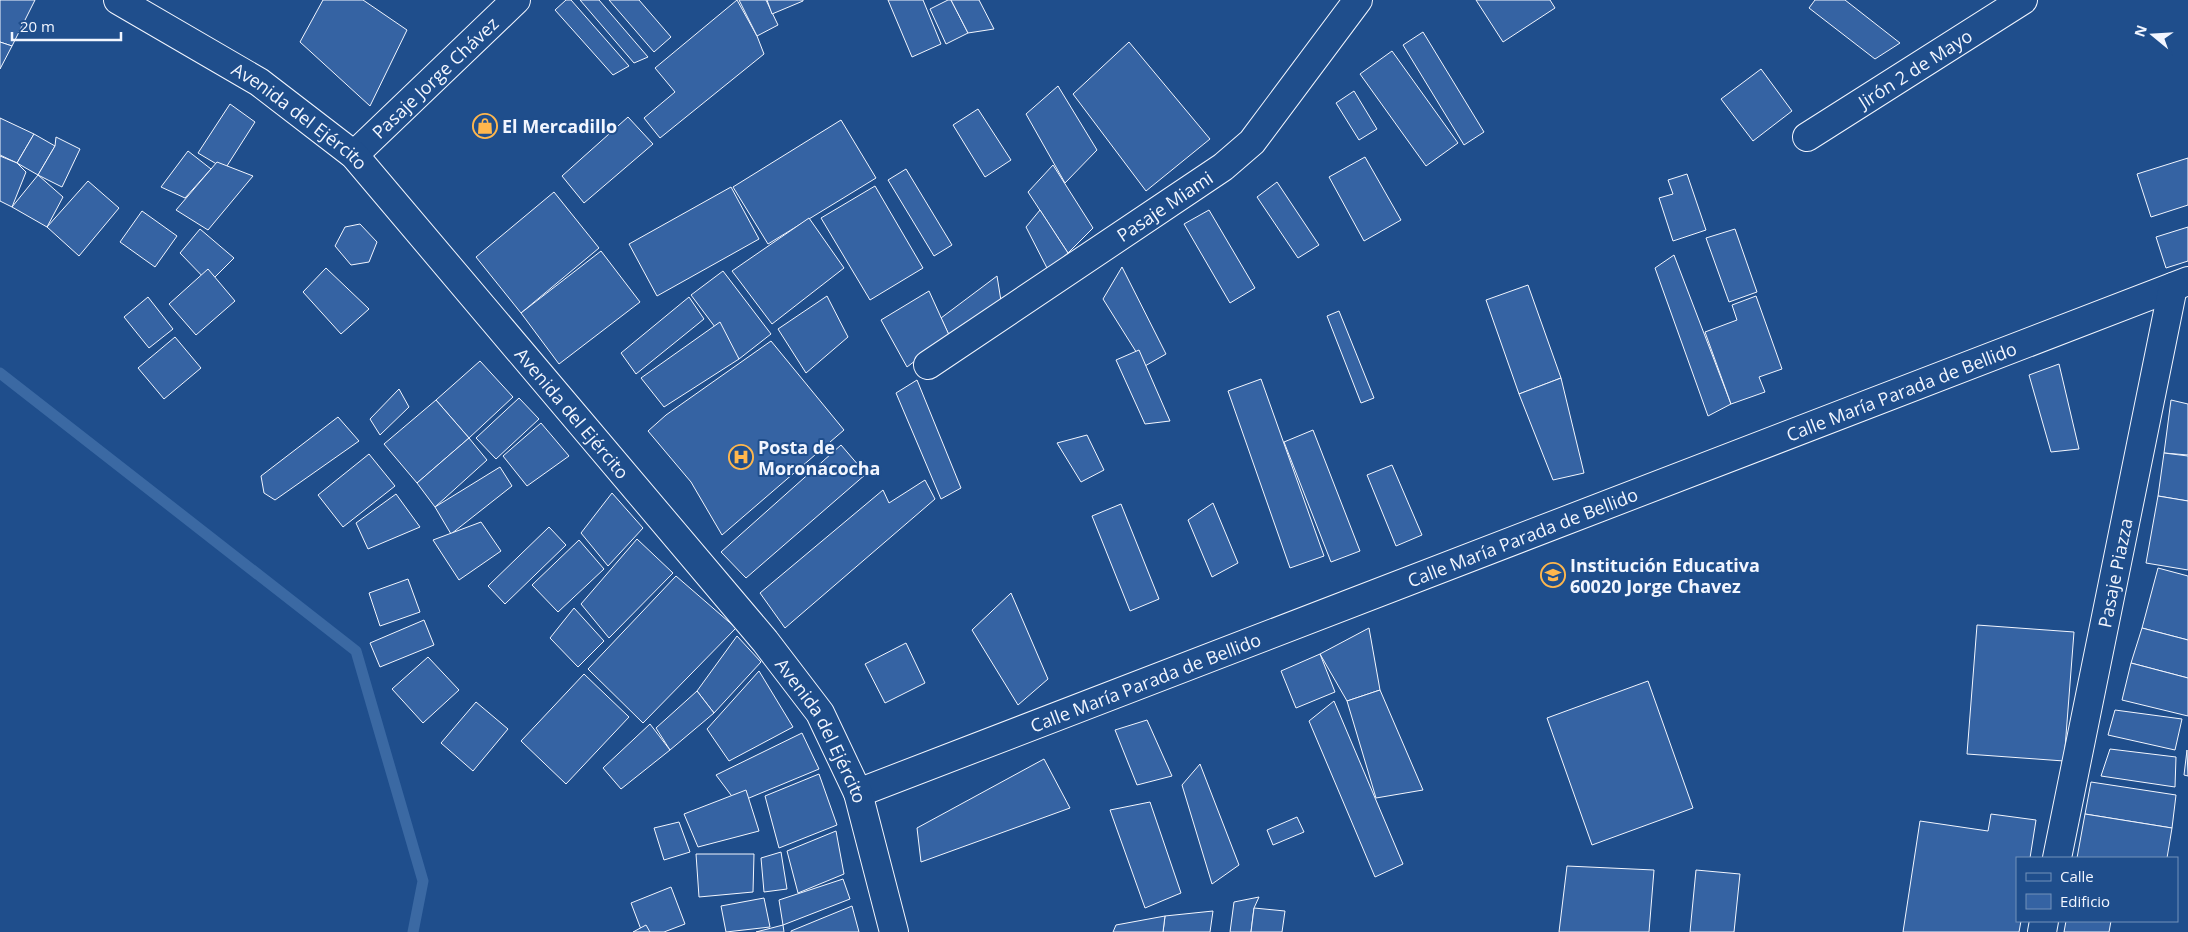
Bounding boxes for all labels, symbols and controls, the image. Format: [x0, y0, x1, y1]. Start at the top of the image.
scale bar [12, 10, 121, 42]
north arrow [2128, 10, 2178, 60]
street label: Pasaje Jorge Chávez [367, 11, 503, 144]
text: 20 m [20, 16, 55, 36]
text: N [2129, 22, 2151, 39]
street label: Jirón 2 de Mayo [1852, 23, 1976, 115]
street label: Avenida del Ejército [228, 57, 373, 175]
shop icon: El Mercadillo [472, 113, 498, 139]
place label: El Mercadillo [502, 114, 617, 138]
street label: Pasaje Miami [1112, 165, 1217, 247]
street label: Calle María Parada de Bellido [1783, 336, 2020, 447]
street label: Avenida del Ejército [510, 343, 635, 484]
place label: Posta de Moronacocha [758, 435, 881, 480]
hospital icon: Posta de Moronacocha [728, 444, 754, 470]
street label: Calle María Parada de Bellido [1404, 482, 1641, 592]
street label: Pasaje Piazza [2092, 516, 2138, 630]
place label: Institución Educativa 60020 Jorge Chavez [1570, 553, 1760, 598]
school or university icon: Institución Educativa 60020 Jorge Chavez [1540, 562, 1566, 588]
street label: Calle María Parada de Bellido [1027, 627, 1264, 738]
street label: Avenida del Ejército [770, 653, 872, 805]
legend [2016, 857, 2178, 922]
text: Calle [2060, 866, 2094, 886]
text: Edificio [2060, 891, 2110, 911]

